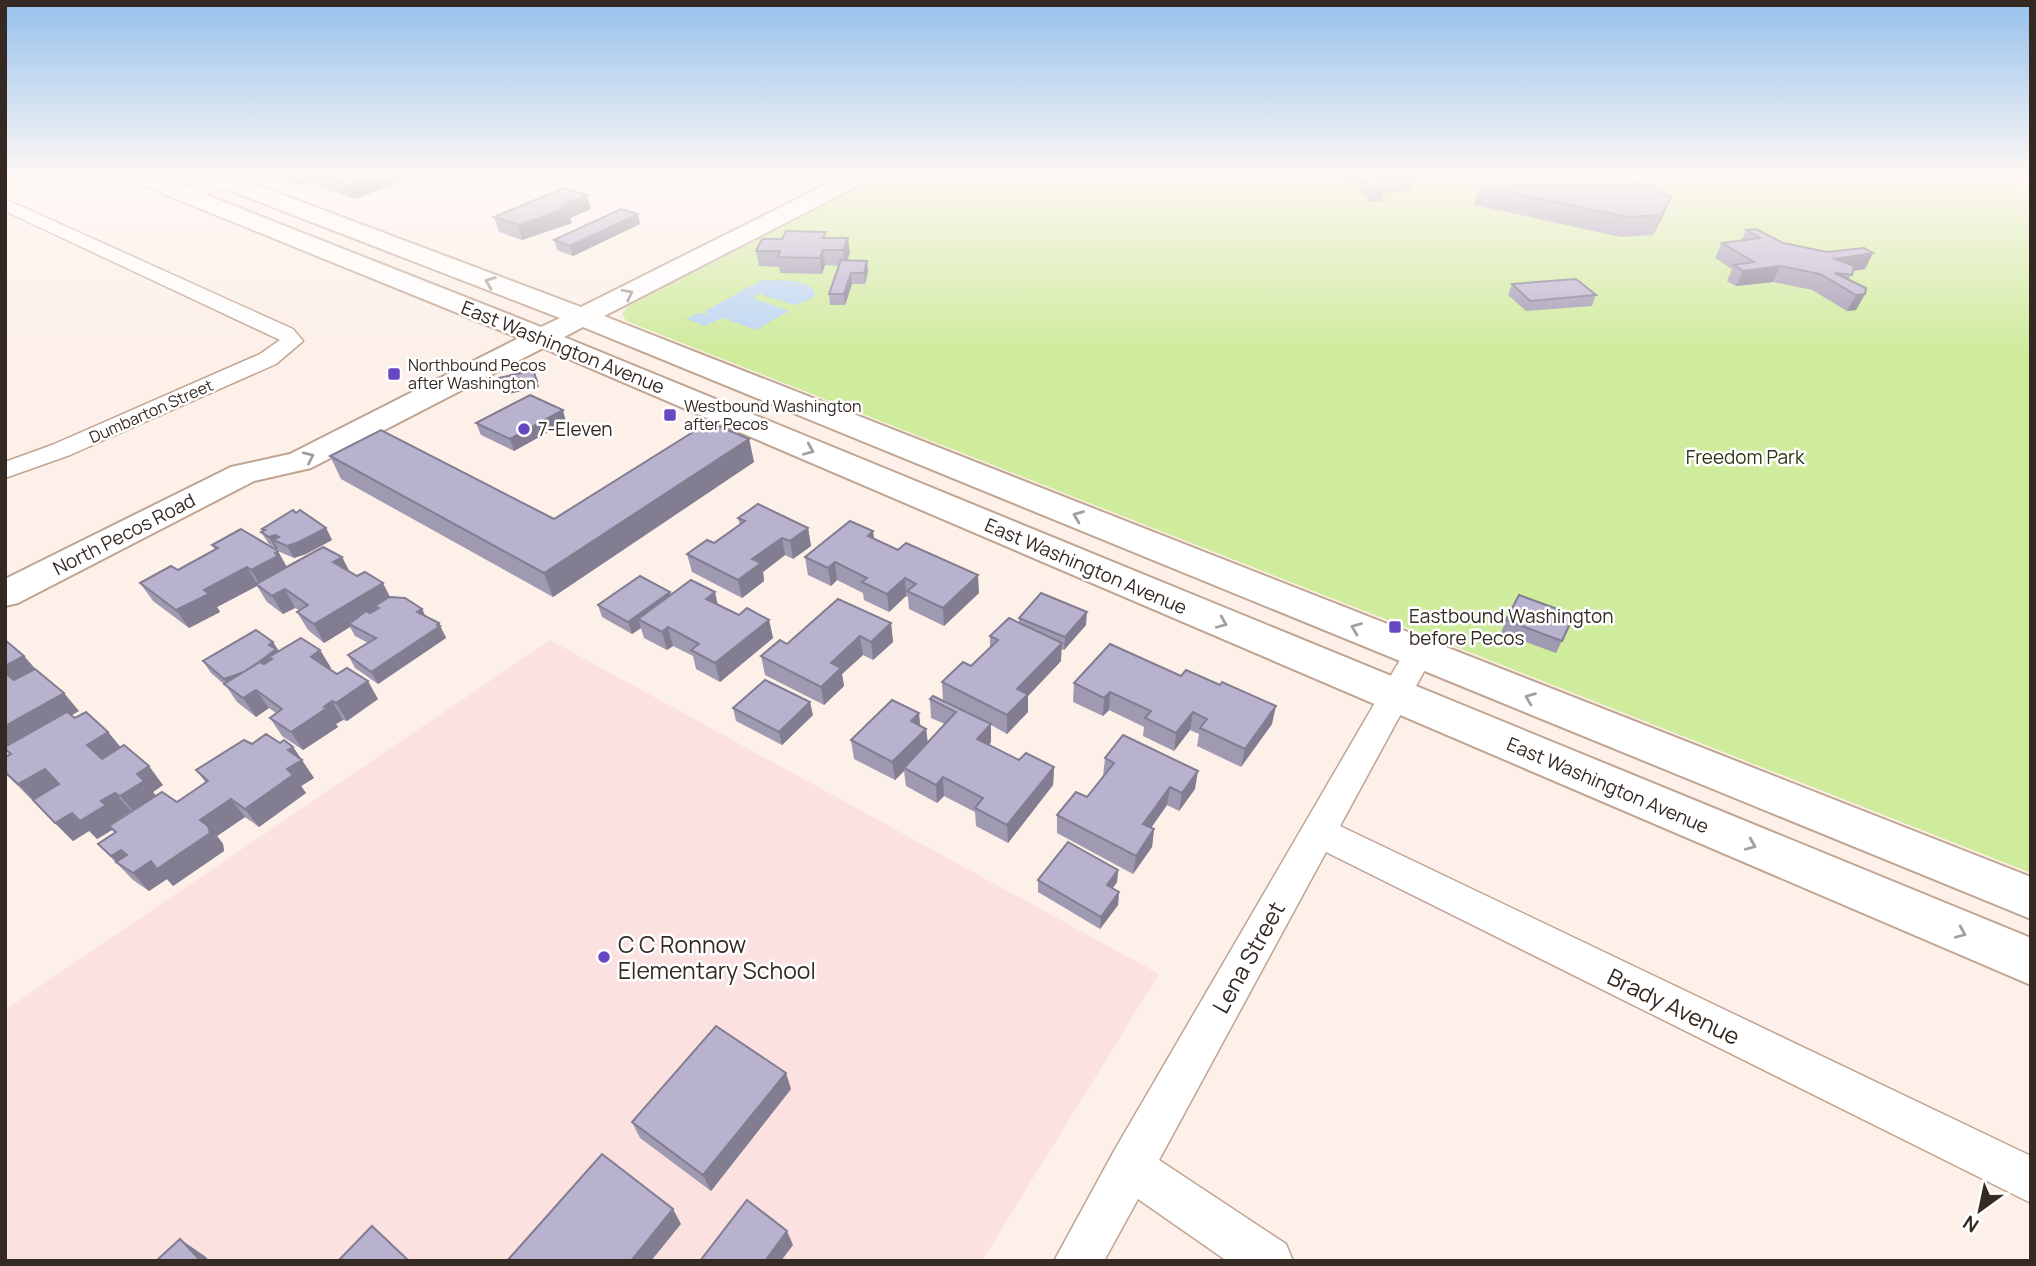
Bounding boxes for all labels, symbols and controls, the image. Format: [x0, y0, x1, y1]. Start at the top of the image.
one-way arrow [485, 276, 497, 290]
one-way arrow [621, 288, 633, 302]
street label: East Washington Avenue [457, 294, 669, 400]
place label: Northbound Pecos after Washington [408, 354, 546, 394]
marker: Northbound Pecos after Washington [386, 366, 402, 382]
street label: Dumbarton Street [86, 374, 216, 448]
place label: Westbound Washington after Pecos [684, 395, 862, 435]
marker: Westbound Washington after Pecos [662, 407, 678, 423]
place label: 7-Eleven [538, 416, 613, 442]
marker: 7-Eleven [516, 421, 532, 437]
one-way arrow [802, 442, 814, 456]
park label: Freedom Park [1686, 444, 1805, 470]
one-way arrow [302, 451, 314, 465]
street label: North Pecos Road [48, 487, 200, 581]
one-way arrow [1073, 511, 1085, 525]
street label: East Washington Avenue [981, 512, 1191, 620]
place label: Eastbound Washington before Pecos [1409, 603, 1613, 651]
one-way arrow [1215, 615, 1227, 629]
marker: Eastbound Washington before Pecos [1387, 619, 1403, 635]
one-way arrow [1351, 622, 1363, 636]
one-way arrow [1525, 692, 1537, 706]
street label: East Washington Avenue [1503, 731, 1713, 839]
one-way arrow [1744, 837, 1756, 851]
street label: Lena Street [1204, 895, 1292, 1019]
one-way arrow [1954, 925, 1966, 939]
place label: C C Ronnow Elementary School [618, 928, 816, 986]
marker: C C Ronnow Elementary School [596, 949, 612, 965]
street label: Brady Avenue [1602, 960, 1746, 1052]
north arrow [1945, 1175, 2015, 1245]
text: N [1958, 1210, 1984, 1239]

